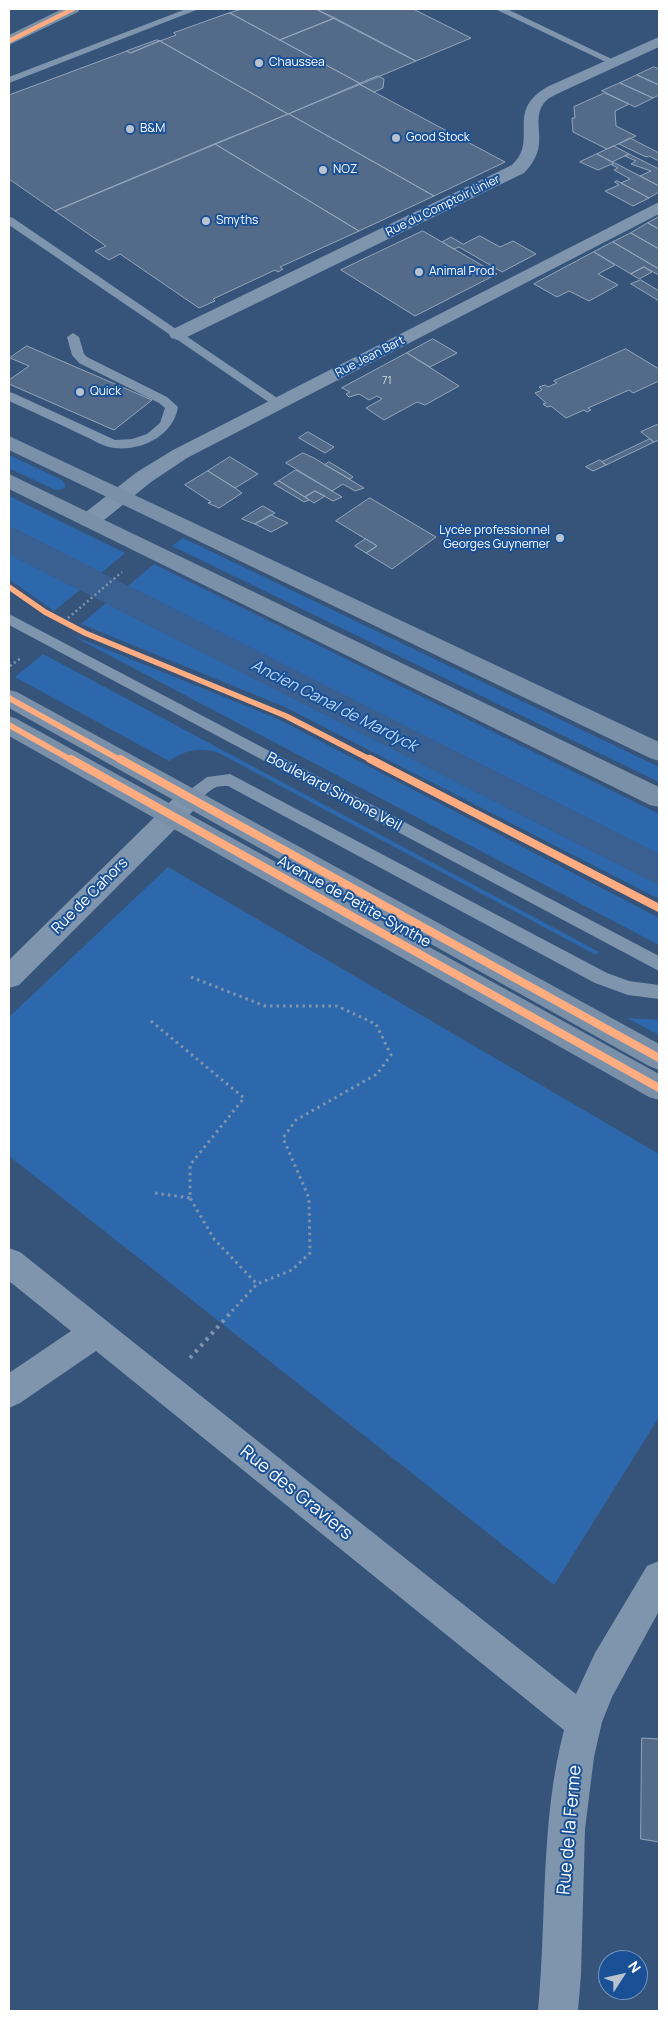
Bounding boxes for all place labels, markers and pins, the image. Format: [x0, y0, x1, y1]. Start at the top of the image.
place label: Chaussea [269, 56, 325, 70]
marker: Chaussea [253, 57, 265, 69]
place label: B&M [140, 122, 165, 136]
marker: B&M [124, 123, 136, 135]
place label: Good Stock [406, 131, 470, 145]
marker: Good Stock [390, 132, 402, 144]
place label: NOZ [333, 163, 357, 177]
marker: NOZ [317, 164, 329, 176]
place label: Smyths [216, 214, 258, 228]
marker: Smyths [200, 215, 212, 227]
place label: Animal Prod [429, 265, 494, 279]
marker: Animal Prod [413, 266, 425, 278]
place label: Quick [90, 385, 121, 399]
marker: Quick [74, 386, 86, 398]
place label: Lycée professionnel Georges Guynemer [439, 524, 550, 552]
marker: Lycée professionnel Georges Guynemer [554, 532, 566, 544]

